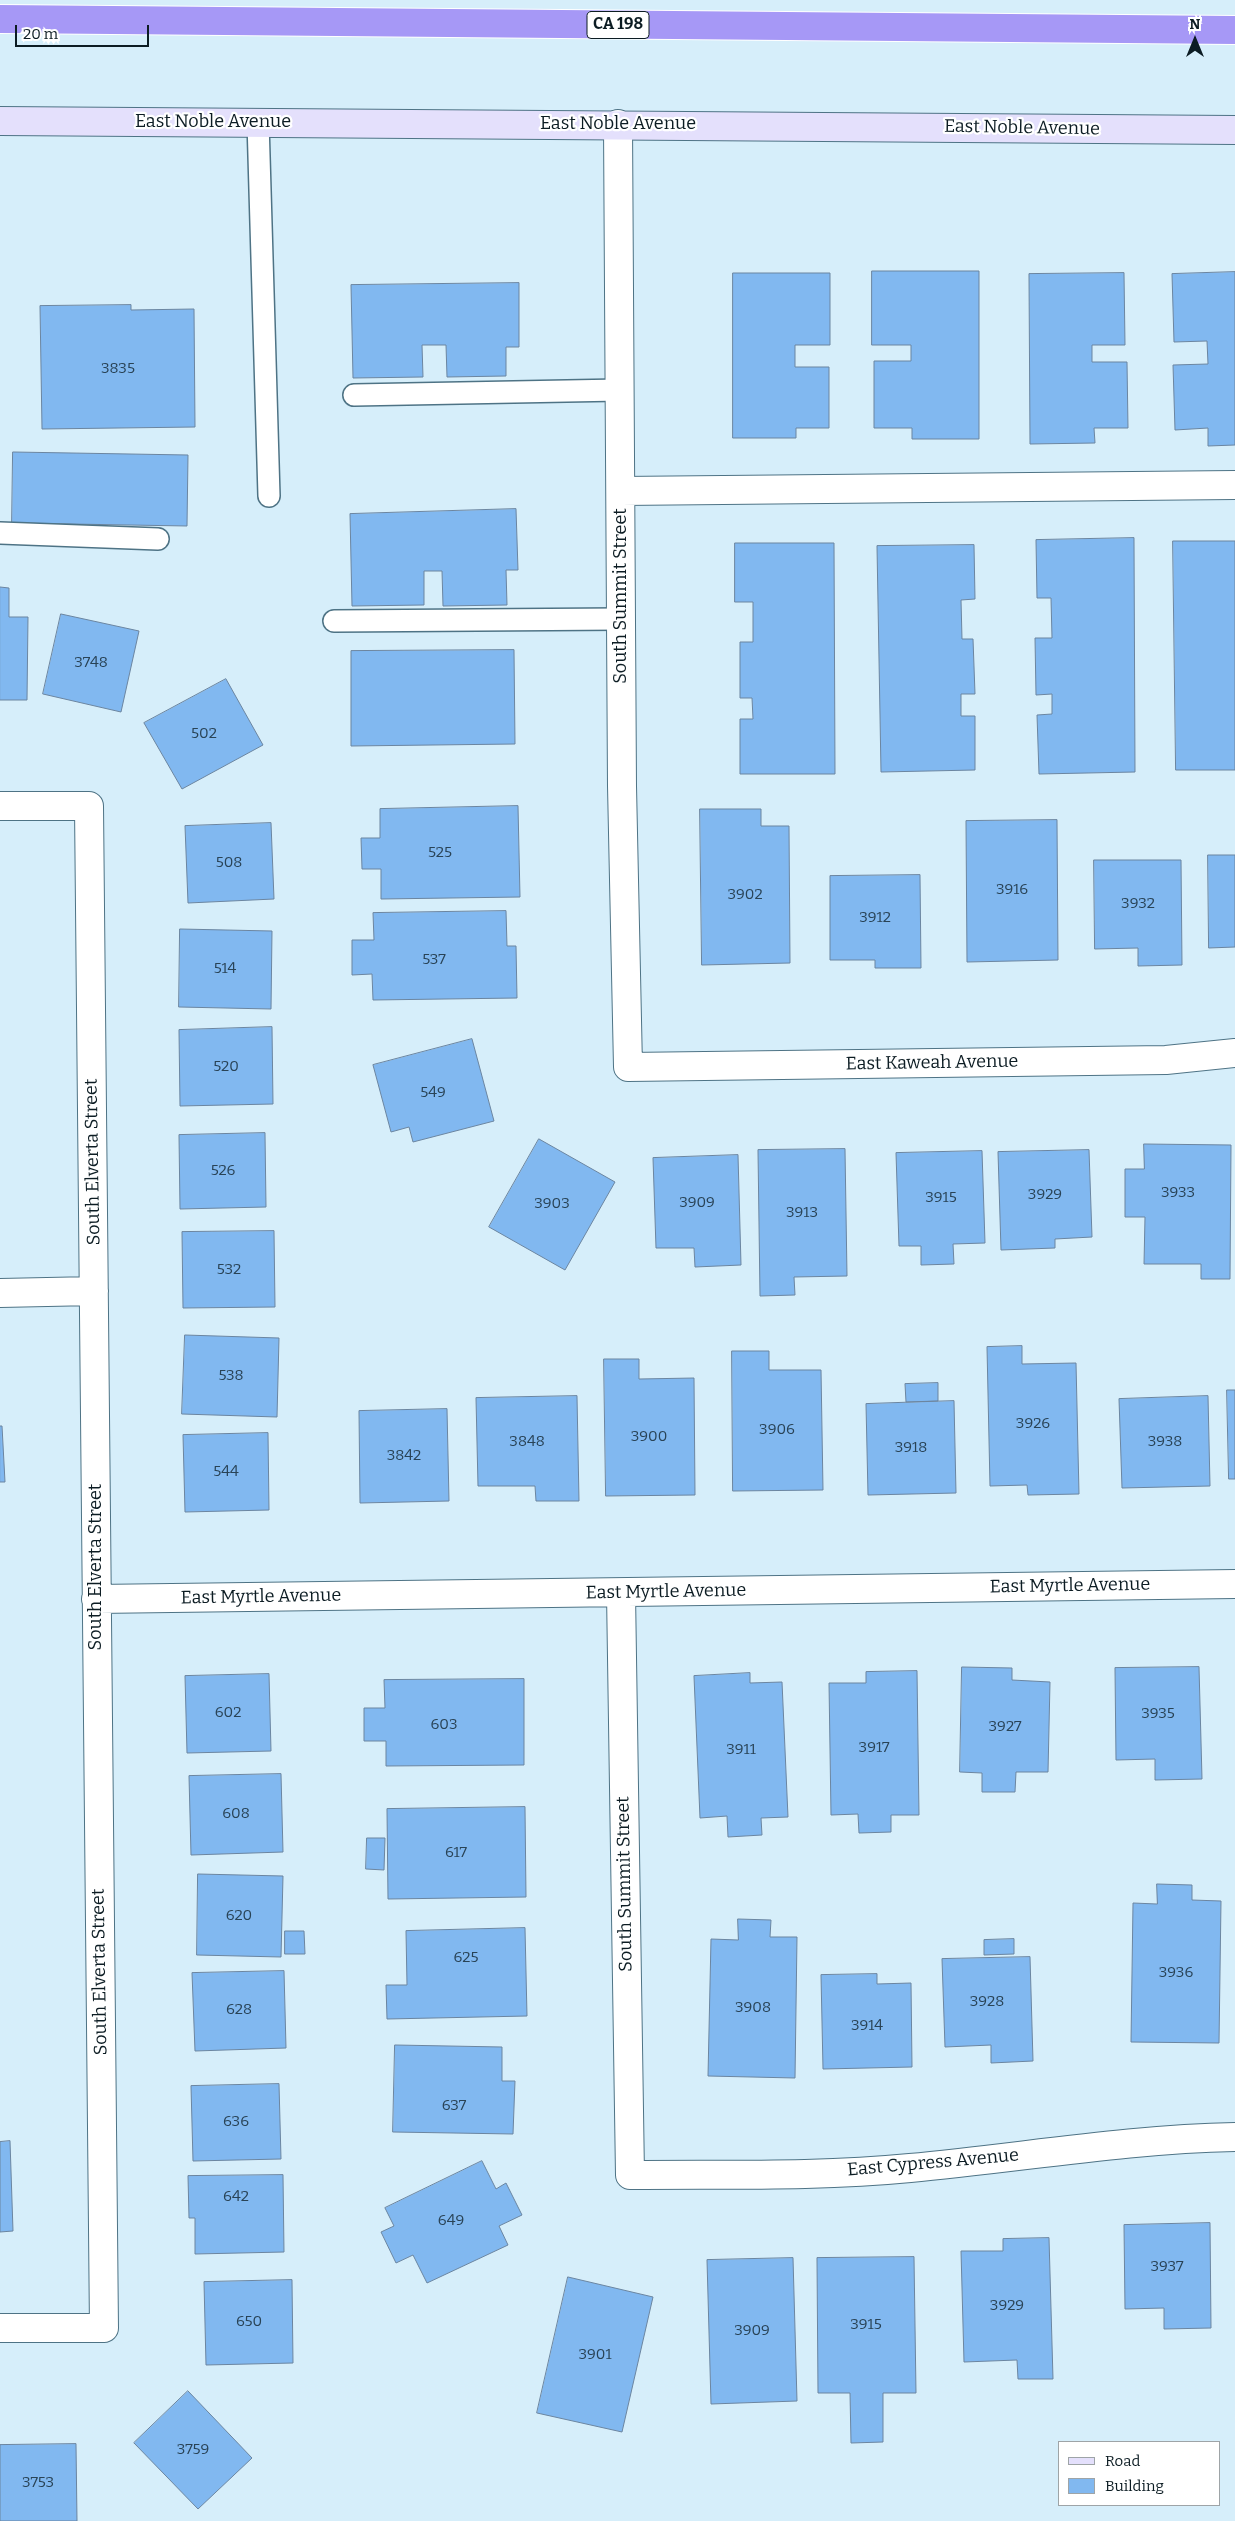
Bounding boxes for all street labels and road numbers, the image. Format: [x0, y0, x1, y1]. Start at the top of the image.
road number: CA 198 [587, 12, 649, 38]
street label: East Noble Avenue [135, 111, 291, 133]
street label: East Noble Avenue [540, 113, 696, 135]
street label: East Noble Avenue [944, 116, 1100, 140]
street label: South Summit Street [610, 508, 632, 684]
street label: East Kaweah Avenue [846, 1051, 1018, 1075]
street label: South Elverta Street [81, 1078, 105, 1246]
street label: South Elverta Street [85, 1484, 107, 1650]
street label: East Myrtle Avenue [990, 1574, 1150, 1598]
street label: East Myrtle Avenue [586, 1580, 746, 1604]
street label: East Myrtle Avenue [181, 1585, 341, 1609]
street label: South Summit Street [613, 1796, 637, 1972]
street label: South Elverta Street [88, 1888, 112, 2056]
street label: East Cypress Avenue [846, 2145, 1020, 2181]

